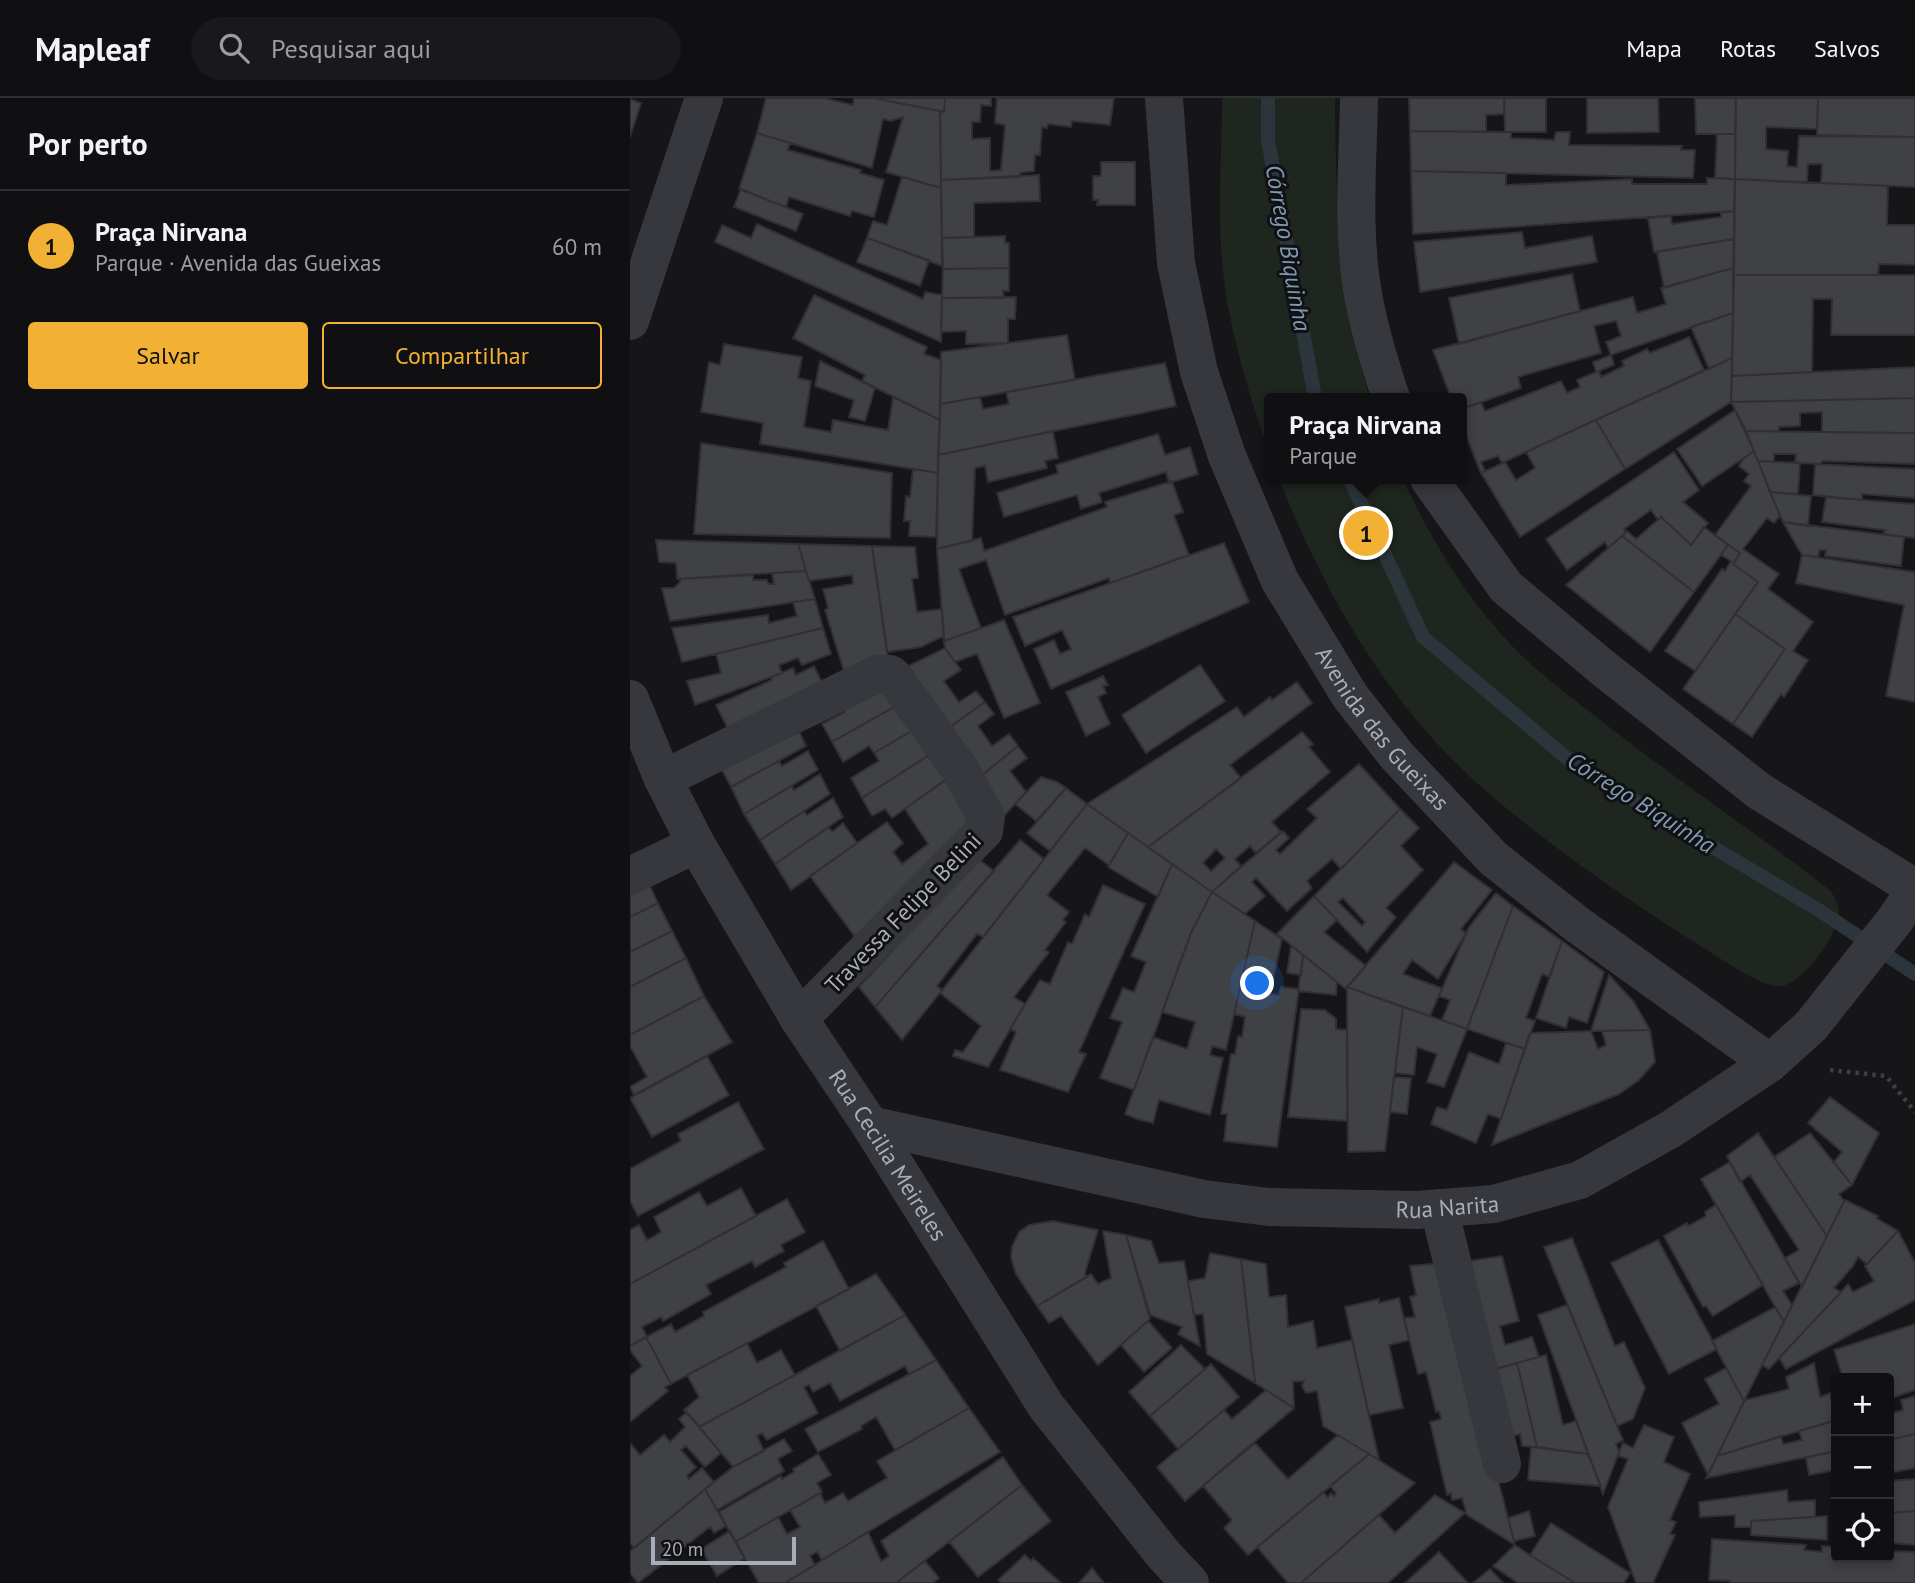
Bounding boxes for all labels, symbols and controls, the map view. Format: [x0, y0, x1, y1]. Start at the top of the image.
search box [191, 17, 681, 80]
text: Mapleaf [35, 27, 149, 70]
icon: search [215, 29, 253, 67]
text: Pesquisar aqui [271, 32, 431, 65]
text: Mapa [1626, 33, 1682, 64]
text: Rotas [1720, 33, 1776, 64]
text: Salvos [1814, 33, 1880, 64]
text: Por perto [28, 124, 148, 163]
water label: Córrego Biquinha [1259, 162, 1318, 334]
text: Praça Nirvana [95, 215, 247, 248]
text: 1 [44, 232, 58, 261]
text: 60 m [552, 232, 602, 261]
text: Parque · Avenida das Gueixas [95, 248, 381, 277]
button: Salvar [28, 322, 308, 389]
button: Compartilhar [322, 322, 602, 389]
popup [1264, 393, 1467, 484]
text: Praça Nirvana [1289, 408, 1442, 441]
text: Parque [1289, 441, 1357, 470]
pin: 1 [1343, 507, 1389, 559]
street label: Avenida das Gueixas [1309, 641, 1456, 816]
water label: Córrego Biquinha [1562, 745, 1721, 861]
street label: Travessa Felipe Belini [818, 826, 987, 999]
your location [1240, 966, 1274, 1000]
street label: Rua Cecilia Meireles [823, 1063, 954, 1246]
street label: Rua Narita [1395, 1189, 1500, 1224]
map controls [1831, 1373, 1894, 1562]
button: + [1831, 1373, 1894, 1436]
button: − [1831, 1436, 1894, 1499]
button: locate [1831, 1499, 1894, 1562]
scale bar [651, 1534, 796, 1566]
text: 20 m [662, 1537, 703, 1561]

